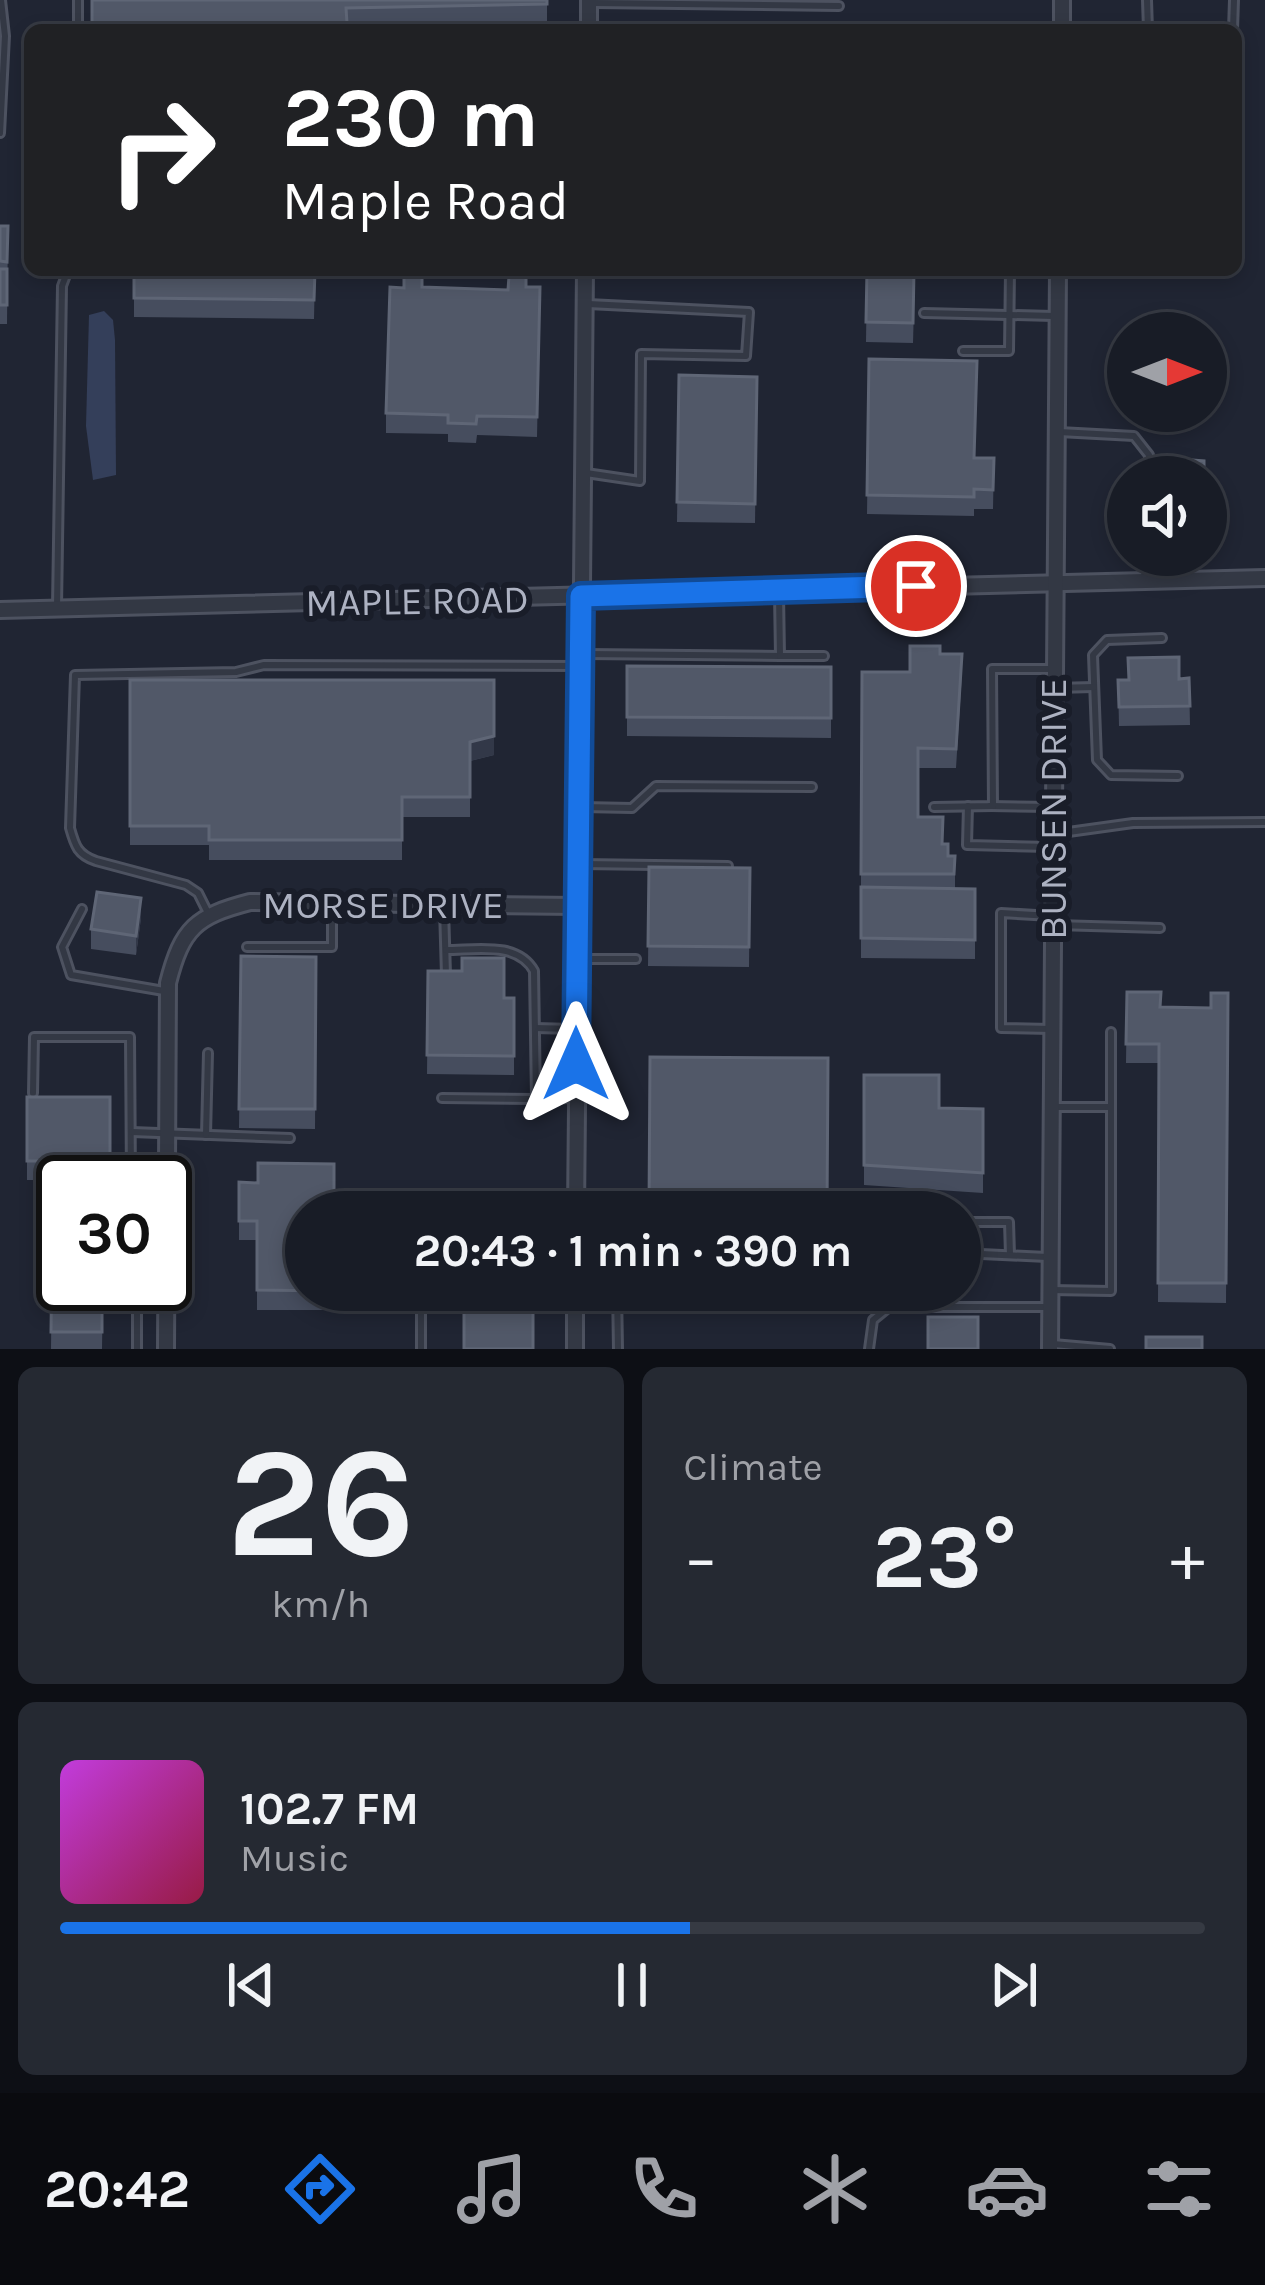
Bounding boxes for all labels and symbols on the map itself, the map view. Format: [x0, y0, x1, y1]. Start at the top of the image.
north arrow [1107, 312, 1227, 432]
pin [865, 535, 967, 637]
street label: MAPLE ROAD [305, 576, 529, 626]
street label: BUNSEN DRIVE [1030, 678, 1076, 940]
street label: MORSE DRIVE [262, 882, 504, 928]
position arrow [513, 1001, 639, 1127]
speed limit sign: 30 [36, 1155, 192, 1311]

